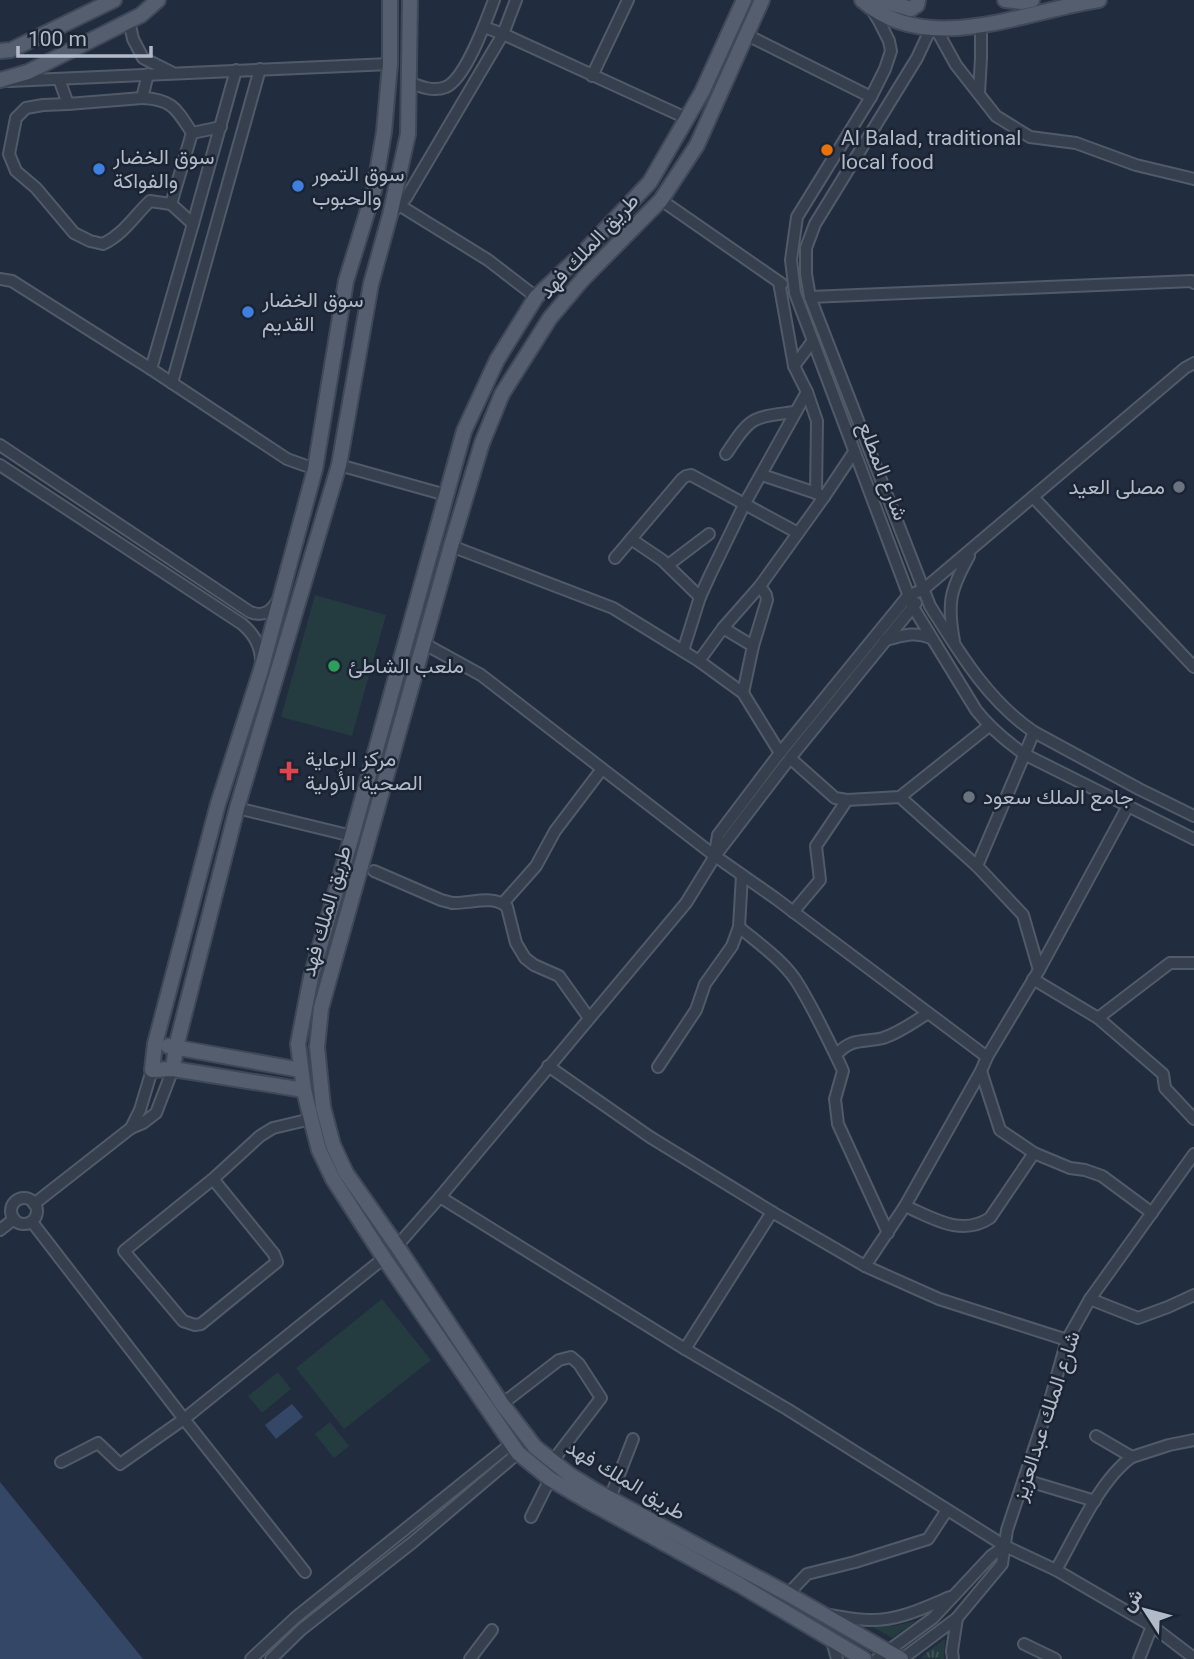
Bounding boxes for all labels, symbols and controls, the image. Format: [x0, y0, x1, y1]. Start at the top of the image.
scale bar [18, 14, 150, 58]
text: 100 m [28, 27, 87, 51]
place label: Al Balad, traditional local food [841, 126, 1021, 174]
marker: Al Balad, traditional local food [819, 142, 835, 158]
place label: سوق الخضار والفواكة [112, 145, 215, 194]
marker: سوق الخضار والفواكة [91, 161, 107, 177]
place label: سوق التمور والحبوب [311, 162, 405, 211]
marker: سوق التمور والحبوب [290, 178, 306, 194]
street label: طريق الملك فهد [534, 188, 645, 304]
place label: سوق الخضار القديم [261, 288, 364, 338]
marker: سوق الخضار القديم [240, 304, 256, 320]
street label: شارع المطلع [851, 418, 913, 525]
place label: مصلى العيد [1069, 475, 1165, 499]
marker: مصلى العيد [1171, 479, 1187, 495]
place label: ملعب الشاطئ [348, 654, 464, 678]
marker: ملعب الشاطئ [326, 658, 342, 674]
place label: مركز الرعاية الصحية الأولية [305, 747, 423, 796]
marker: مركز الرعاية الصحية الأولية [279, 761, 299, 781]
place label: جامع الملك سعود [983, 785, 1134, 811]
marker: جامع الملك سعود [961, 789, 977, 805]
street label: طريق الملك فهد [296, 843, 357, 979]
street label: شارع الملك عبدالعزيز [1007, 1328, 1087, 1506]
street label: طريق الملك فهد [561, 1435, 690, 1526]
north arrow [1110, 1575, 1180, 1645]
text: ش [1116, 1584, 1148, 1616]

